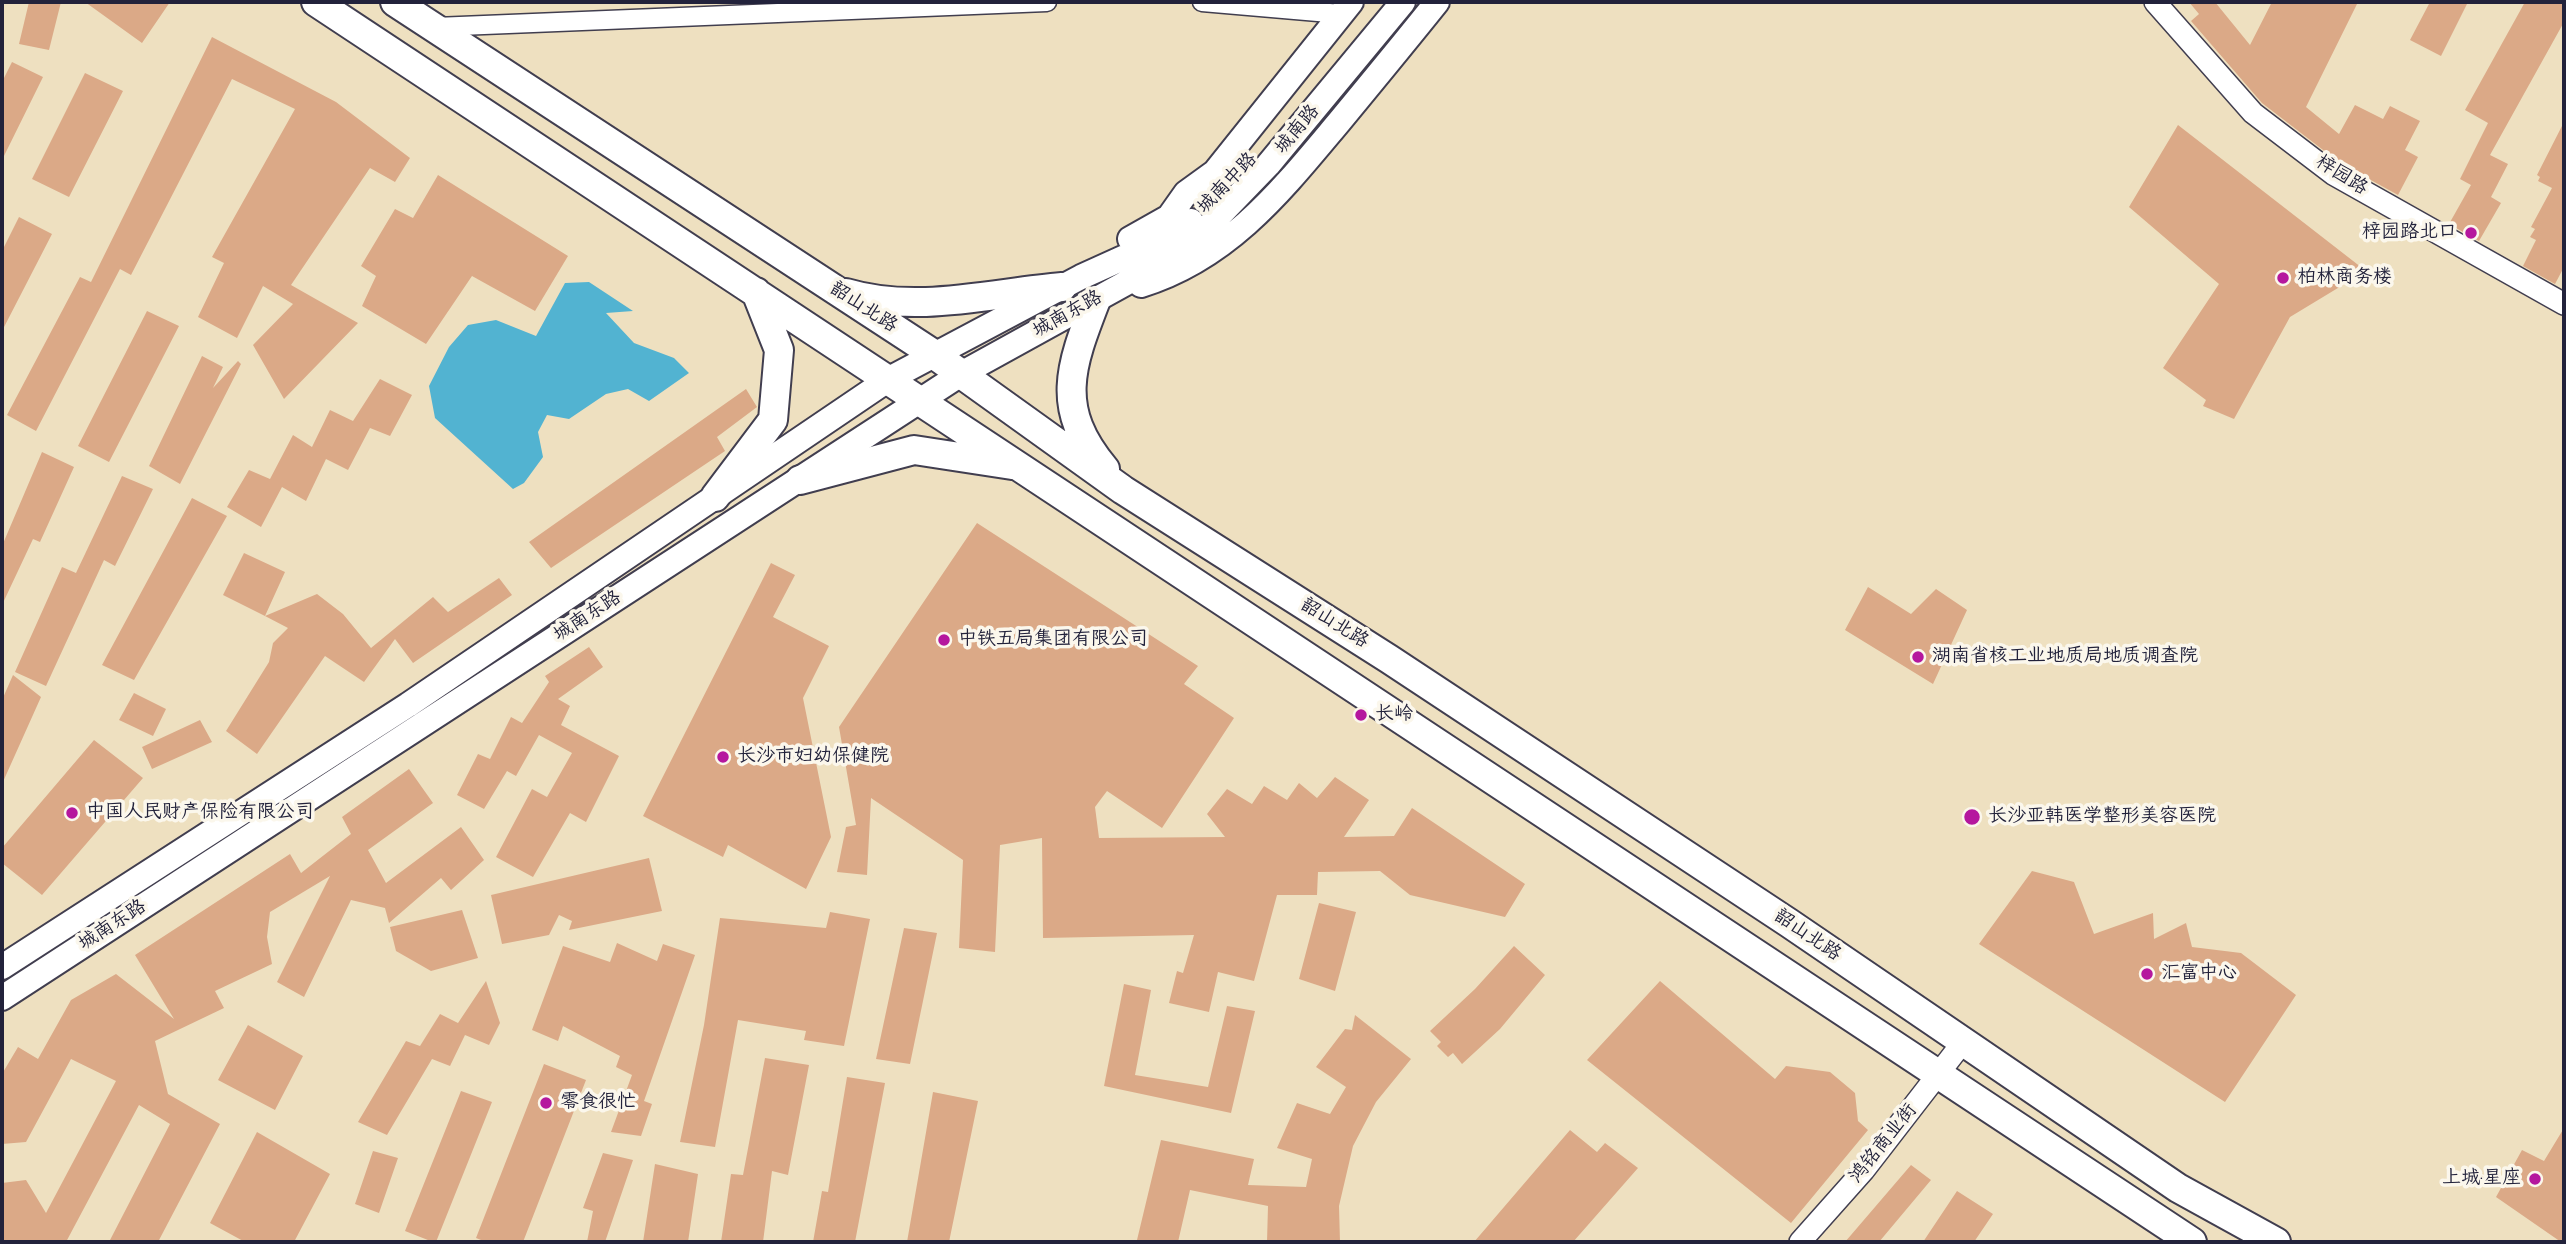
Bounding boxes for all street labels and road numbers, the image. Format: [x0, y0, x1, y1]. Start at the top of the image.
street label: 城南路 [1271, 101, 1325, 159]
street label: 城南中路 [1193, 149, 1263, 219]
street label: 梓园路 [2311, 151, 2371, 201]
street label: 韶山北路 [825, 278, 901, 338]
street label: 城南东路 [1029, 287, 1107, 343]
street label: 城南东路 [550, 587, 626, 647]
street label: 韶山北路 [1296, 594, 1372, 654]
street label: 城南东路 [75, 896, 151, 956]
street label: 韶山北路 [1769, 905, 1845, 967]
street label: 鸿铭商业街 [1845, 1100, 1923, 1188]

